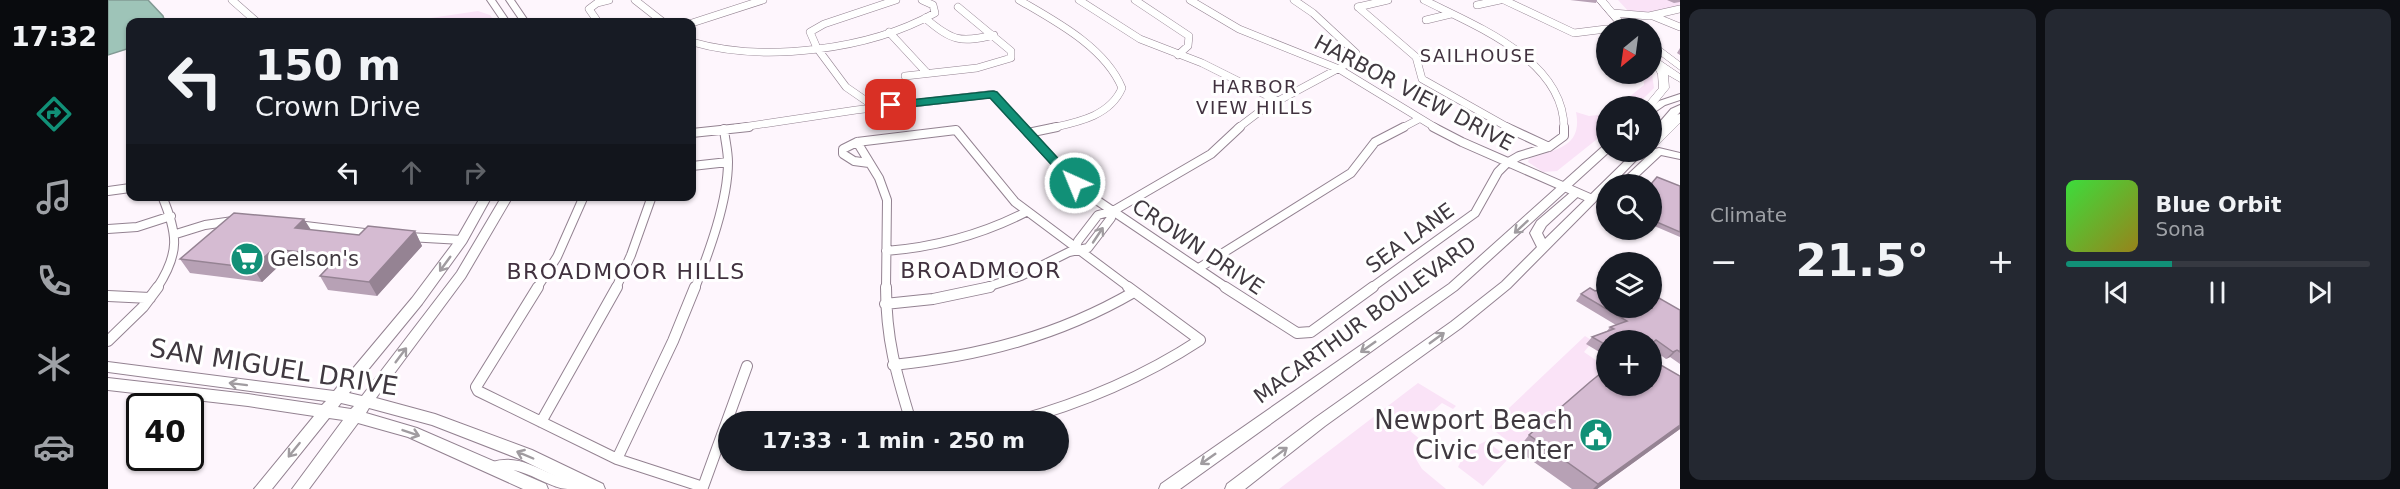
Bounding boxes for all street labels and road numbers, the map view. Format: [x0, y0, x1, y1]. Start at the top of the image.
street label: HARBOR VIEW DRIVE [1310, 30, 1518, 156]
street label: CROWN DRIVE [1128, 194, 1268, 300]
street label: SEA LANE [1361, 198, 1459, 278]
street label: MACARTHUR BOULEVARD [1249, 231, 1481, 409]
street label: SAN MIGUEL DRIVE [148, 333, 400, 401]

